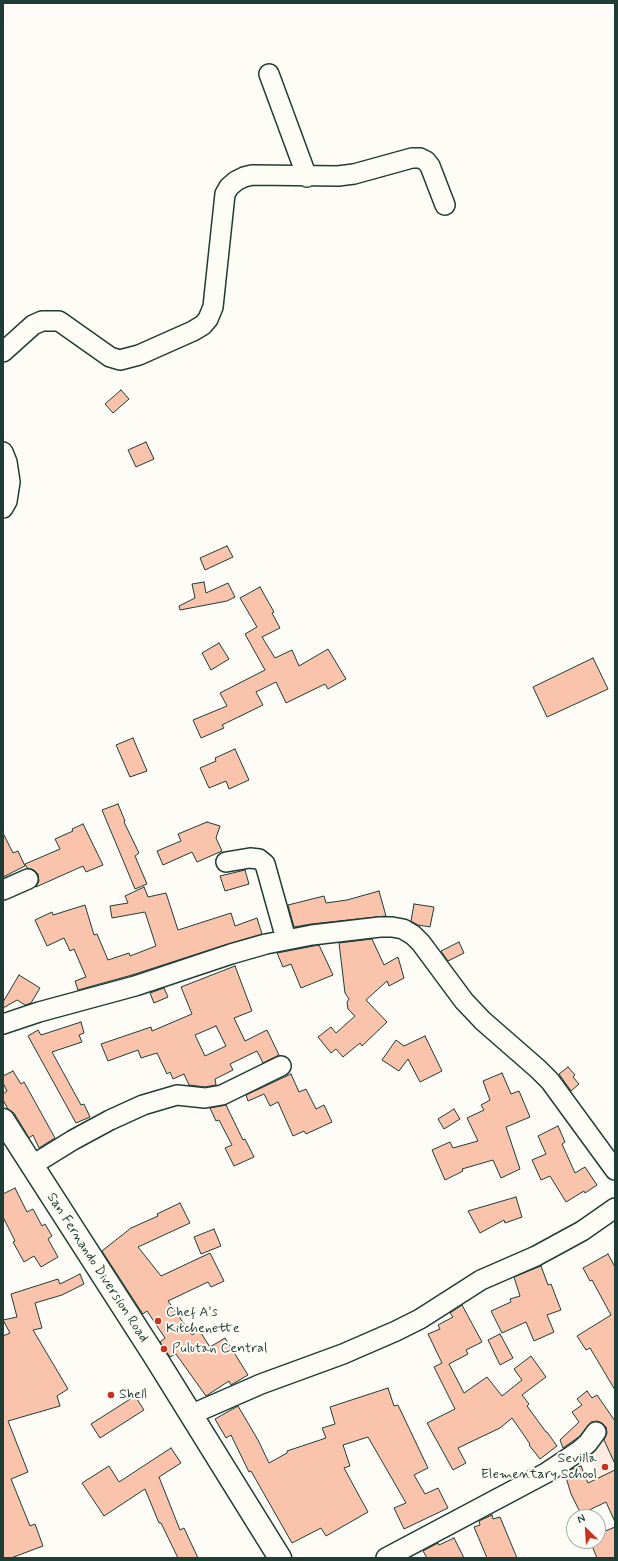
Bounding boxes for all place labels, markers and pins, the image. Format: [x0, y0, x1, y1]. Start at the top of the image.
place label: Chef A's Kitchenette [166, 1305, 240, 1338]
marker: Chef A's Kitchenette [153, 1316, 163, 1326]
place label: Pulutan Central [172, 1341, 267, 1357]
marker: Pulutan Central [159, 1344, 169, 1354]
place label: Shell [119, 1387, 147, 1403]
marker: Shell [106, 1390, 116, 1400]
place label: Sevilla Elementary School [481, 1451, 597, 1484]
marker: Sevilla Elementary School [600, 1462, 610, 1472]

